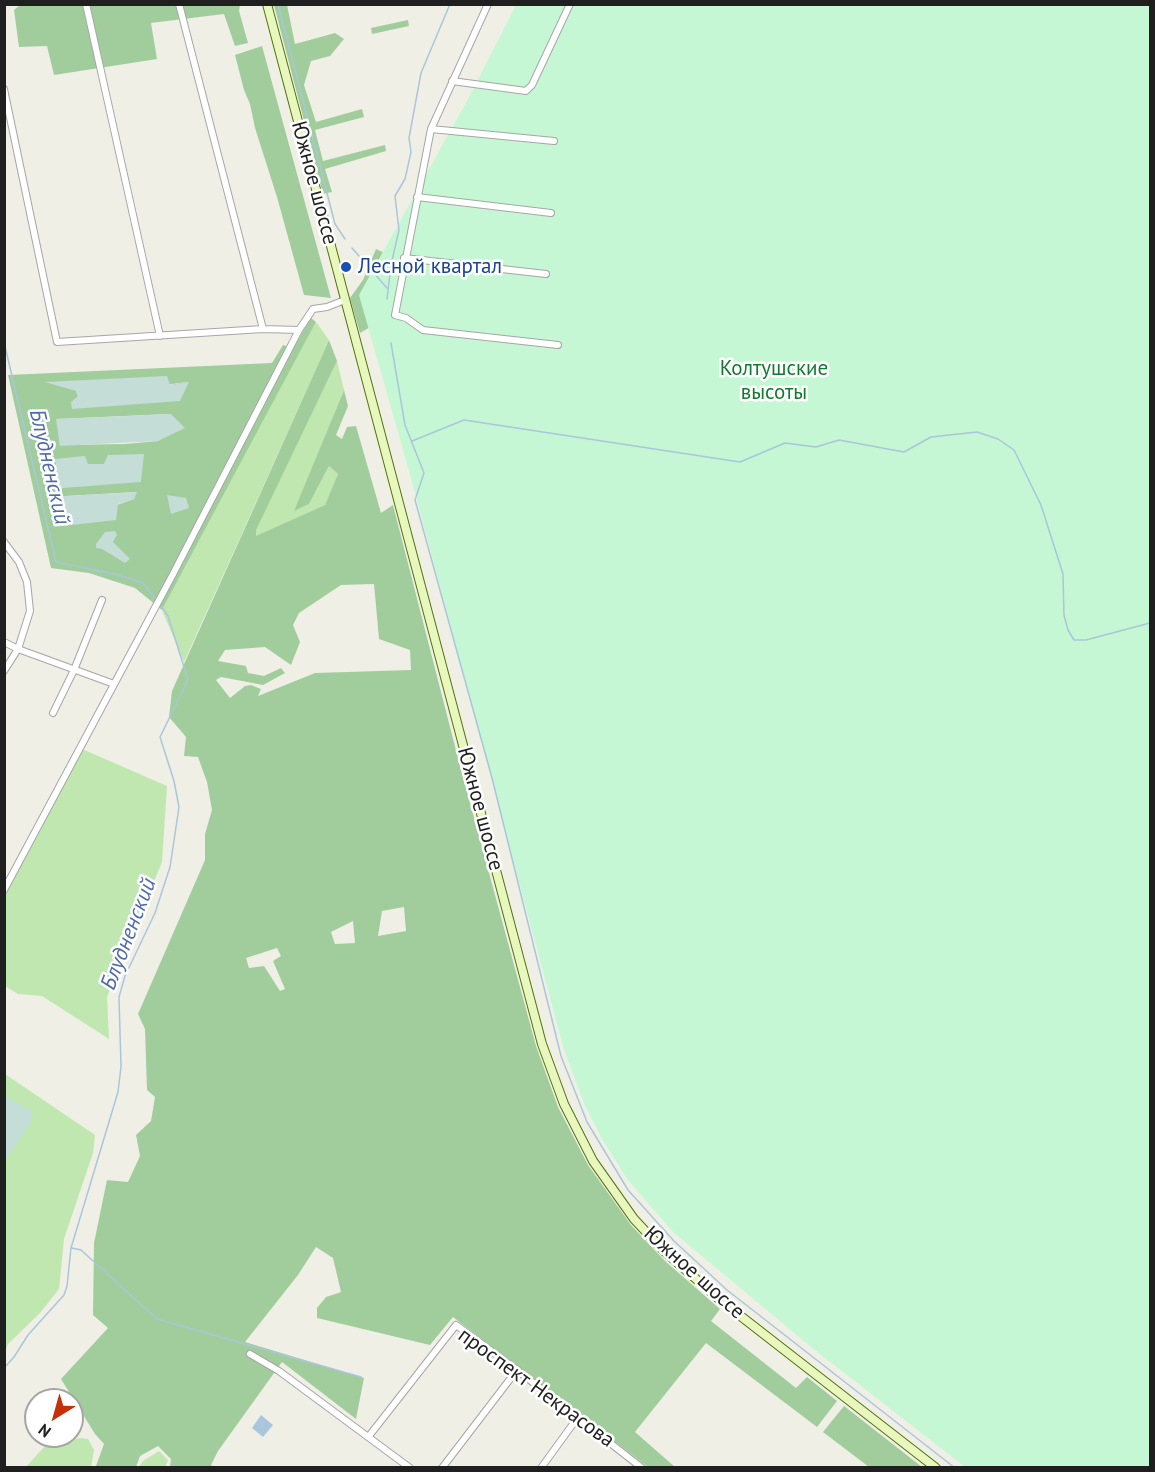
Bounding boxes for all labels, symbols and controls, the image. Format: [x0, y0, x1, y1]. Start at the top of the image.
street label: Южное шоссе [285, 118, 343, 248]
place label: Лесной квартал [358, 254, 502, 280]
marker: Лесной квартал [339, 260, 353, 274]
park label: Колтушские высоты [720, 356, 828, 406]
water label: Блудненский [23, 407, 75, 527]
street label: Южное шоссе [451, 744, 509, 874]
water label: Блудненский [96, 874, 162, 994]
street label: Южное шоссе [638, 1221, 750, 1325]
street label: проспект Некрасова [453, 1323, 619, 1453]
north arrow [24, 1388, 84, 1448]
text: N [34, 1420, 55, 1442]

